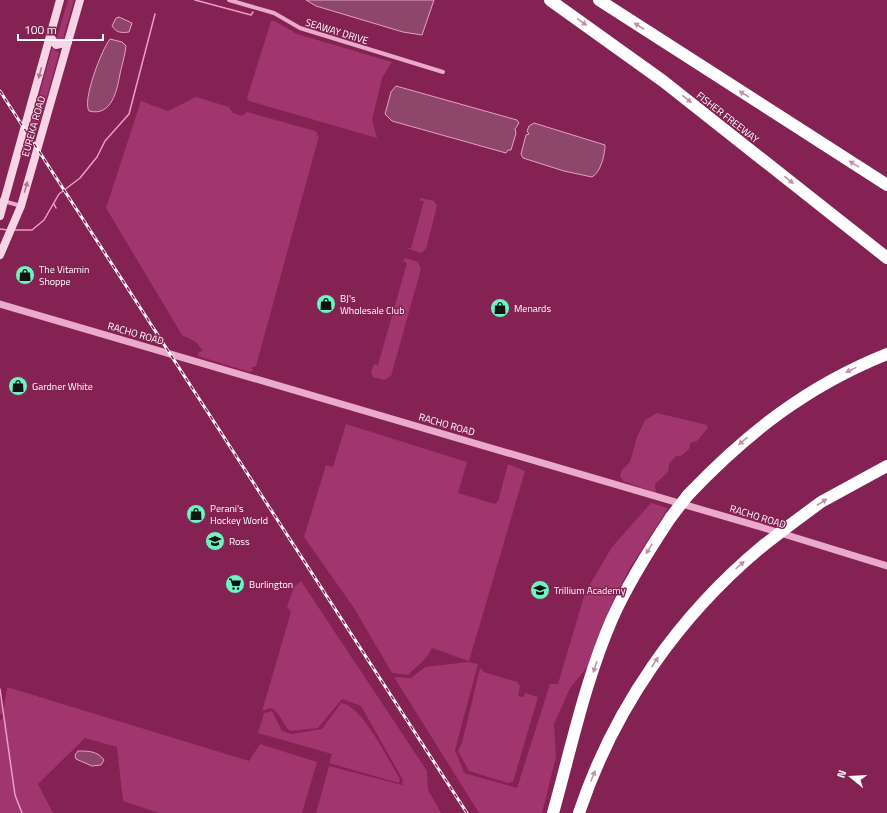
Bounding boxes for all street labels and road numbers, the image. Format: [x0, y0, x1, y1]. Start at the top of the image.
street label: SEAWAY DRIVE [304, 15, 370, 48]
street label: FISHER FREEWAY [693, 88, 763, 147]
street label: EUREKA ROAD [18, 94, 49, 158]
street label: RACHO ROAD [106, 318, 166, 349]
street label: RACHO ROAD [417, 409, 477, 440]
street label: RACHO ROAD [728, 501, 788, 532]

